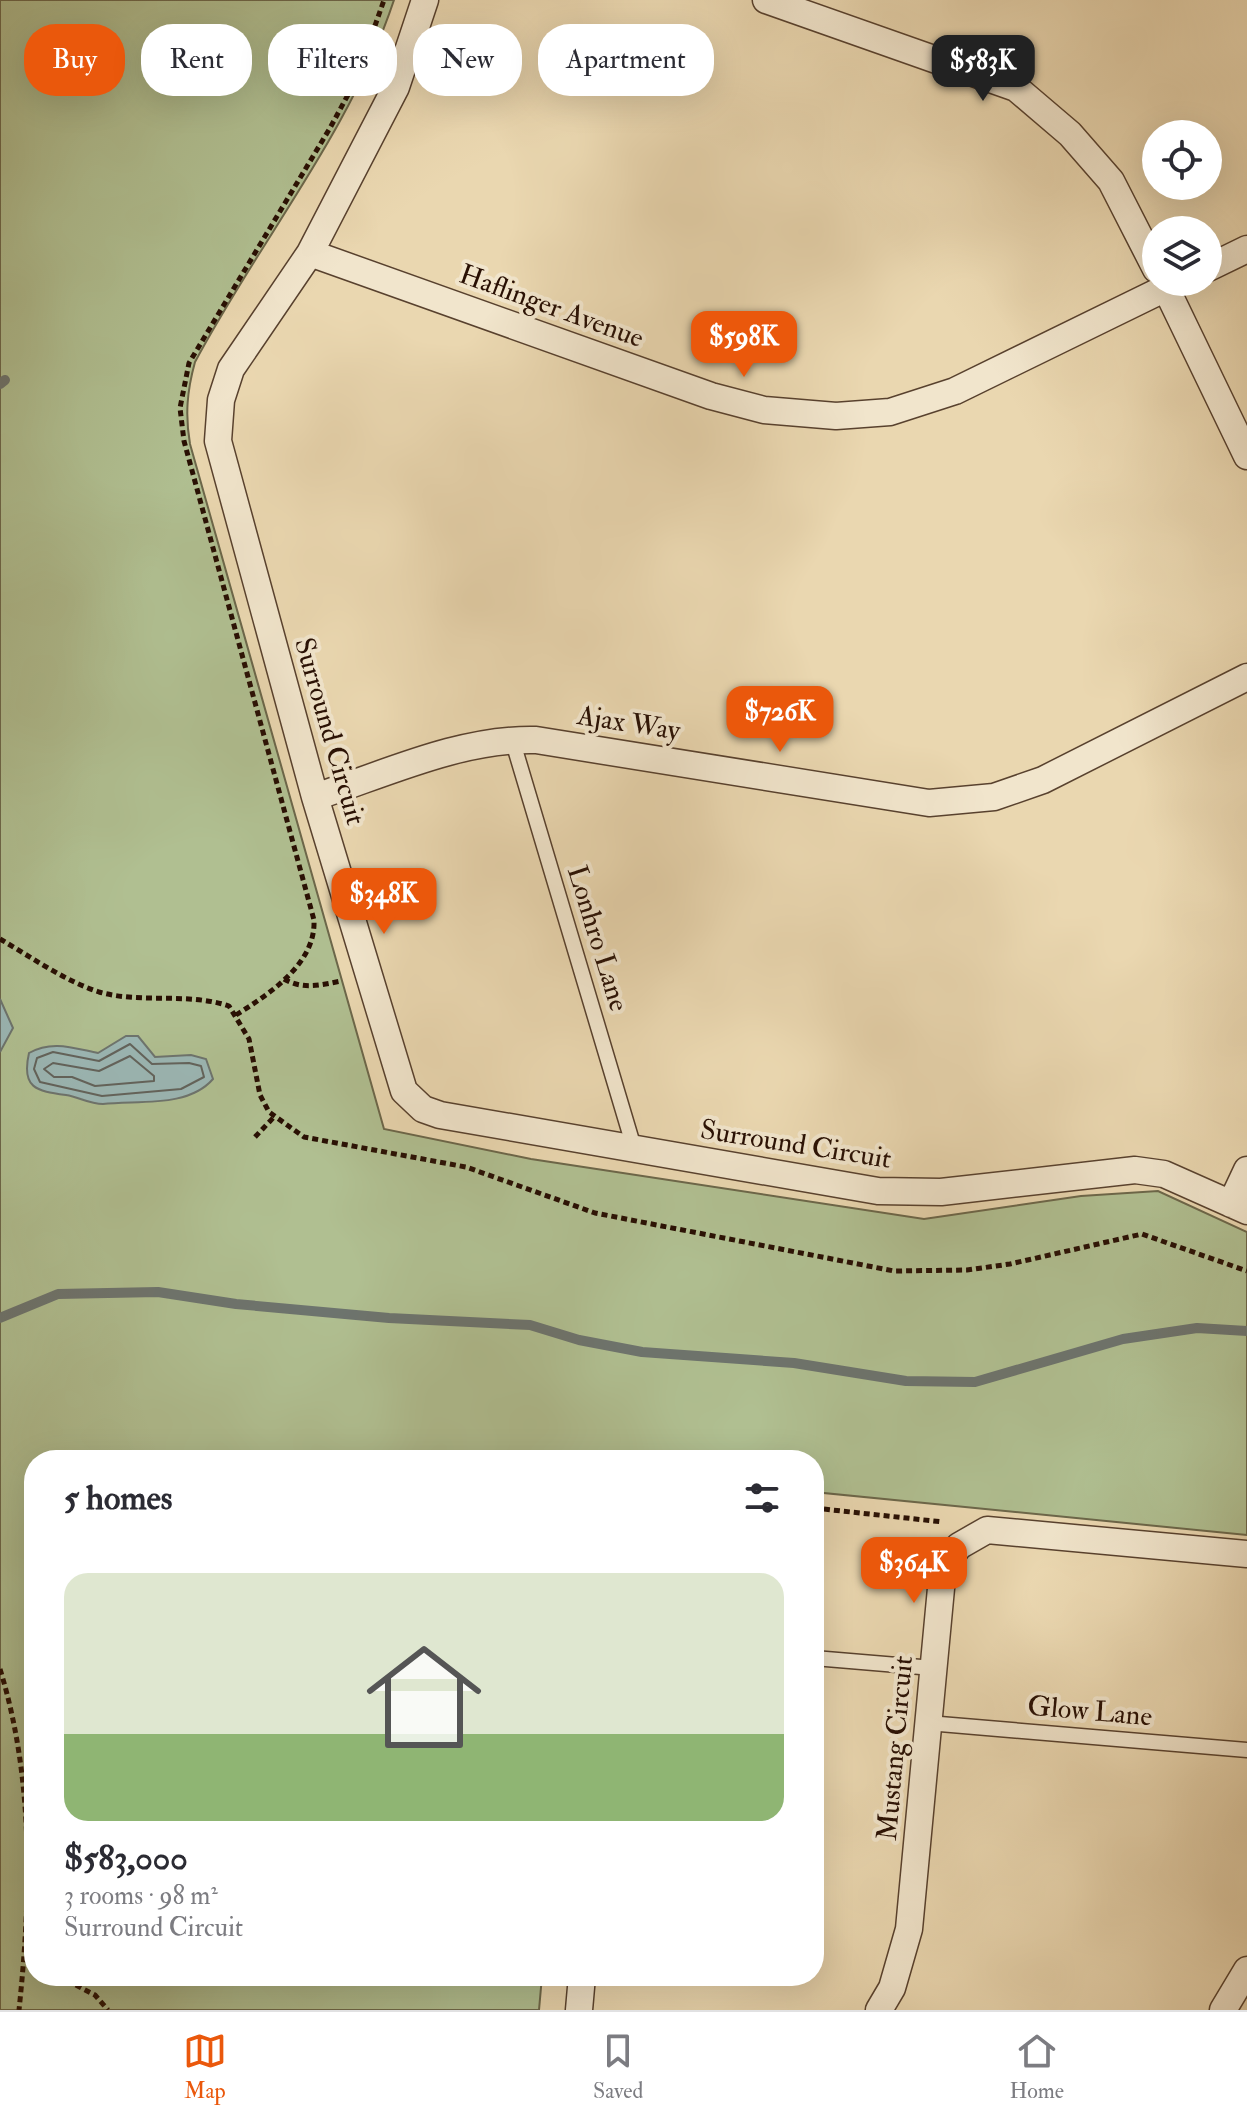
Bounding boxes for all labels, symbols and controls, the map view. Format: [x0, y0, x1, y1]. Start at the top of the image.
chip: Buy [24, 24, 125, 96]
chip: Rent [141, 24, 252, 96]
chip: Filters [268, 24, 397, 96]
chip: New [413, 24, 522, 96]
chip: Apartment [538, 24, 714, 96]
pin: $583K [927, 35, 1039, 103]
text: $583K [950, 45, 1016, 77]
map controls [1142, 120, 1222, 296]
button: locate [1142, 120, 1222, 200]
button: layers [1142, 216, 1222, 296]
street label: Haflinger Avenue [454, 257, 649, 356]
pin: $598K [688, 311, 800, 379]
text: $598K [709, 321, 779, 353]
street label: Surround Circuit [286, 634, 373, 829]
pin: $726K [724, 686, 836, 754]
text: $726K [744, 696, 816, 728]
street label: Ajax Way [574, 698, 683, 749]
street label: Lonhro Lane [559, 861, 636, 1016]
pin: $348K [328, 868, 440, 936]
text: $348K [349, 878, 419, 910]
street label: Surround Circuit [698, 1112, 894, 1177]
icon: filters [740, 1476, 784, 1520]
text: 5 homes [64, 1477, 172, 1520]
pin: $364K [858, 1537, 970, 1605]
text: $364K [879, 1547, 949, 1579]
icon: home [352, 1625, 496, 1769]
street label: Mustang Circuit [870, 1654, 921, 1842]
street label: Glow Lane [1026, 1689, 1154, 1734]
text: $583,000 [64, 1837, 188, 1880]
text: 3 rooms · 98 m² [64, 1880, 218, 1912]
text: Surround Circuit [64, 1912, 243, 1944]
tab: Map [183, 2029, 227, 2105]
tab: Saved [593, 2029, 643, 2105]
tab: Home [1009, 2029, 1064, 2105]

